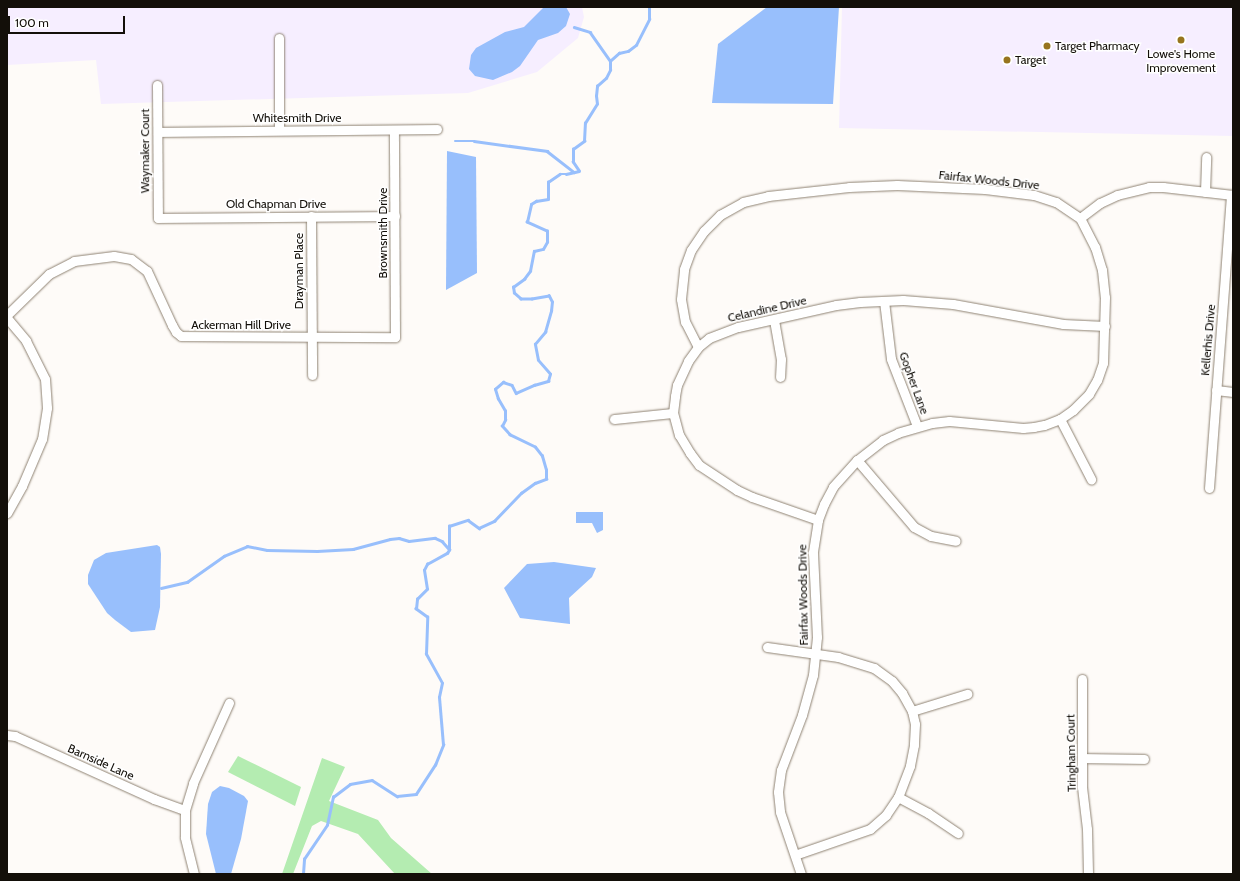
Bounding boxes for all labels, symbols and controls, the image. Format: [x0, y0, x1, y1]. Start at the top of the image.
scale bar [10, 8, 127, 34]
text: 100 m [15, 15, 49, 30]
marker: Lowe's Home Improvement [1176, 35, 1186, 45]
place label: Target Pharmacy [1055, 39, 1140, 53]
marker: Target Pharmacy [1042, 41, 1052, 51]
place label: Lowe's Home Improvement [1146, 47, 1216, 75]
place label: Target [1015, 53, 1046, 67]
marker: Target [1002, 55, 1012, 65]
street label: Waymaker Court [138, 109, 152, 193]
street label: Whitesmith Drive [253, 111, 341, 125]
street label: Fairfax Woods Drive [938, 168, 1040, 192]
street label: Brownsmith Drive [376, 188, 390, 278]
street label: Old Chapman Drive [226, 197, 326, 211]
street label: Drayman Place [292, 233, 306, 309]
street label: Celandine Drive [726, 293, 808, 325]
street label: Kellerhis Drive [1198, 304, 1218, 376]
street label: Ackerman Hill Drive [191, 318, 291, 332]
street label: Gopher Lane [896, 350, 932, 416]
street label: Fairfax Woods Drive [795, 544, 811, 646]
street label: Tringham Court [1063, 714, 1079, 792]
street label: Barnside Lane [66, 741, 136, 783]

